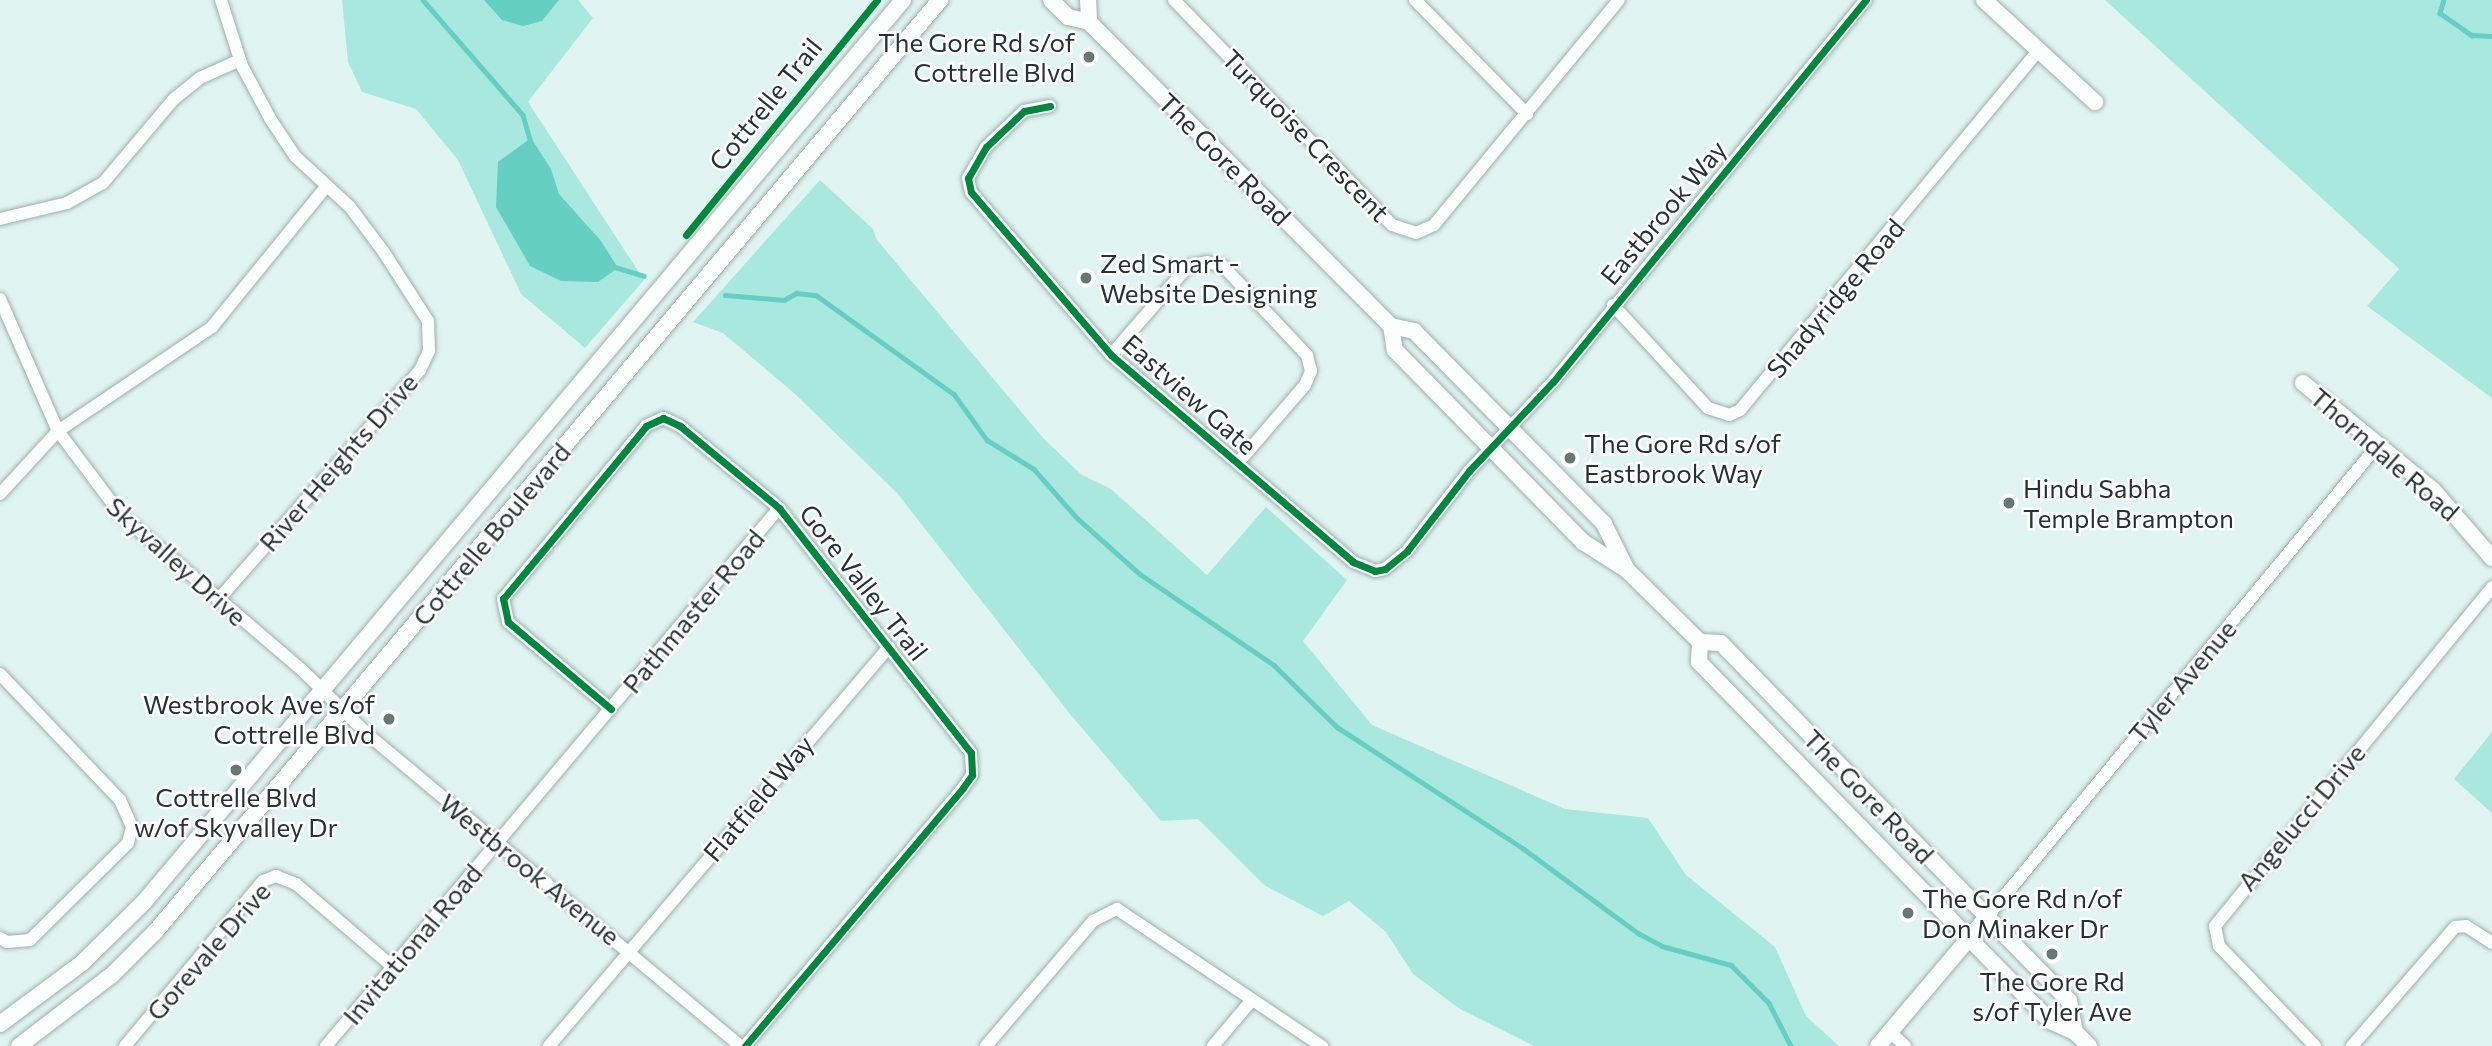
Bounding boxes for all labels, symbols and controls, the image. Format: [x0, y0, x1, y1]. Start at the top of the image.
place label: The Gore Rd s/of Cottrelle Blvd [878, 26, 1075, 88]
street label: Cottrelle Trail [702, 31, 828, 177]
street label: Turquoise Crescent [1216, 43, 1396, 227]
marker: The Gore Rd s/of Cottrelle Blvd [1081, 49, 1097, 65]
street label: The Gore Road [1152, 86, 1298, 232]
street label: Eastbrook Way [1594, 133, 1732, 291]
street label: Shadyridge Road [1760, 212, 1910, 384]
place label: Zed Smart - Website Designing [1100, 247, 1317, 308]
marker: Zed Smart - Website Designing [1078, 270, 1094, 286]
street label: Eastview Gate [1117, 327, 1263, 461]
street label: River Heights Drive [252, 367, 424, 557]
street label: Thorndale Road [2304, 381, 2466, 527]
place label: The Gore Rd s/of Eastbrook Way [1584, 427, 1781, 488]
street label: Cottrelle Boulevard [406, 436, 576, 632]
marker: The Gore Rd s/of Eastbrook Way [1562, 450, 1578, 466]
place label: Hindu Sabha Temple Brampton [2023, 472, 2234, 534]
street label: Skyvalley Drive [101, 490, 253, 632]
marker: Hindu Sabha Temple Brampton [2001, 495, 2017, 511]
street label: Gore Valley Trail [793, 498, 935, 666]
street label: Pathmaster Road [616, 523, 770, 699]
street label: Tyler Avenue [2122, 613, 2242, 749]
place label: Westbrook Ave s/of Cottrelle Blvd [143, 688, 375, 750]
marker: Westbrook Ave s/of Cottrelle Blvd [381, 711, 397, 727]
street label: The Gore Road [1797, 723, 1941, 869]
street label: Flatfield Way [696, 729, 820, 867]
street label: Angelucci Drive [2231, 737, 2371, 897]
marker: Cottrelle Blvd w/of Skyvalley Dr [228, 762, 244, 778]
place label: Cottrelle Blvd w/of Skyvalley Dr [134, 781, 338, 842]
street label: Westbrook Avenue [434, 787, 626, 951]
street label: Invitational Road [336, 857, 488, 1031]
street label: Gorevale Drive [140, 876, 276, 1026]
place label: The Gore Rd n/of Don Minaker Dr [1922, 882, 2122, 944]
marker: The Gore Rd n/of Don Minaker Dr [1900, 905, 1916, 921]
marker: The Gore Rd s/of Tyler Ave [2044, 946, 2060, 962]
place label: The Gore Rd s/of Tyler Ave [1972, 965, 2132, 1026]

